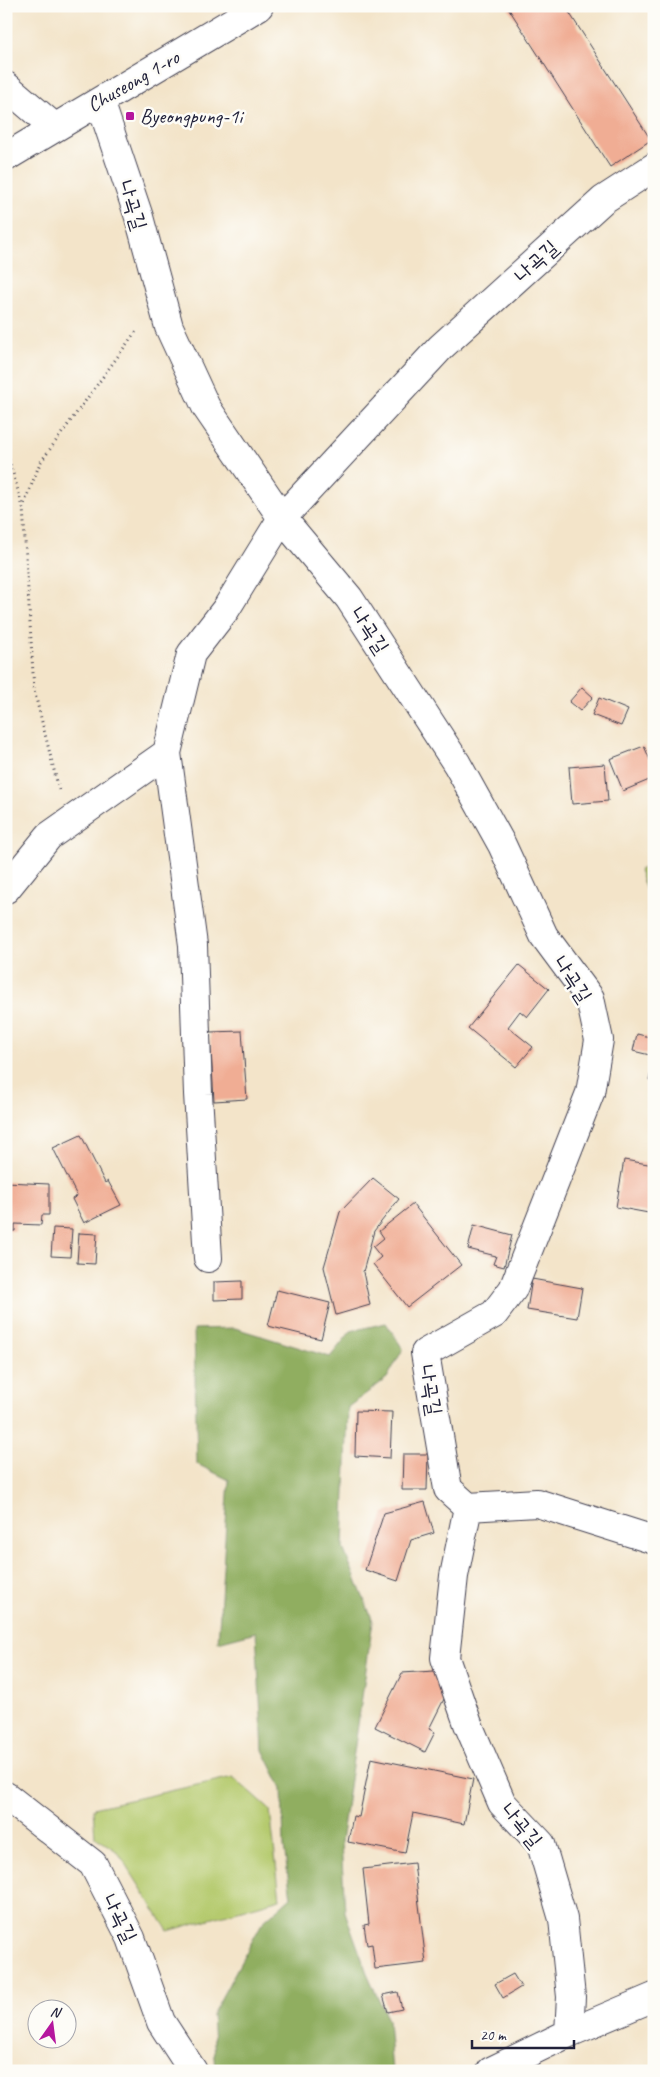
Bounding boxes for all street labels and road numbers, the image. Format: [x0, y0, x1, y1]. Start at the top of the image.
street label: Chuseong 1-ro [82, 43, 185, 118]
street label: 나곡길 [113, 177, 153, 233]
street label: 나곡길 [508, 234, 564, 288]
street label: 나곡길 [345, 602, 395, 658]
street label: 나곡길 [548, 951, 598, 1007]
street label: 나곡길 [414, 1363, 448, 1417]
street label: 나곡길 [496, 1797, 548, 1853]
street label: 나곡길 [97, 1890, 143, 1947]

